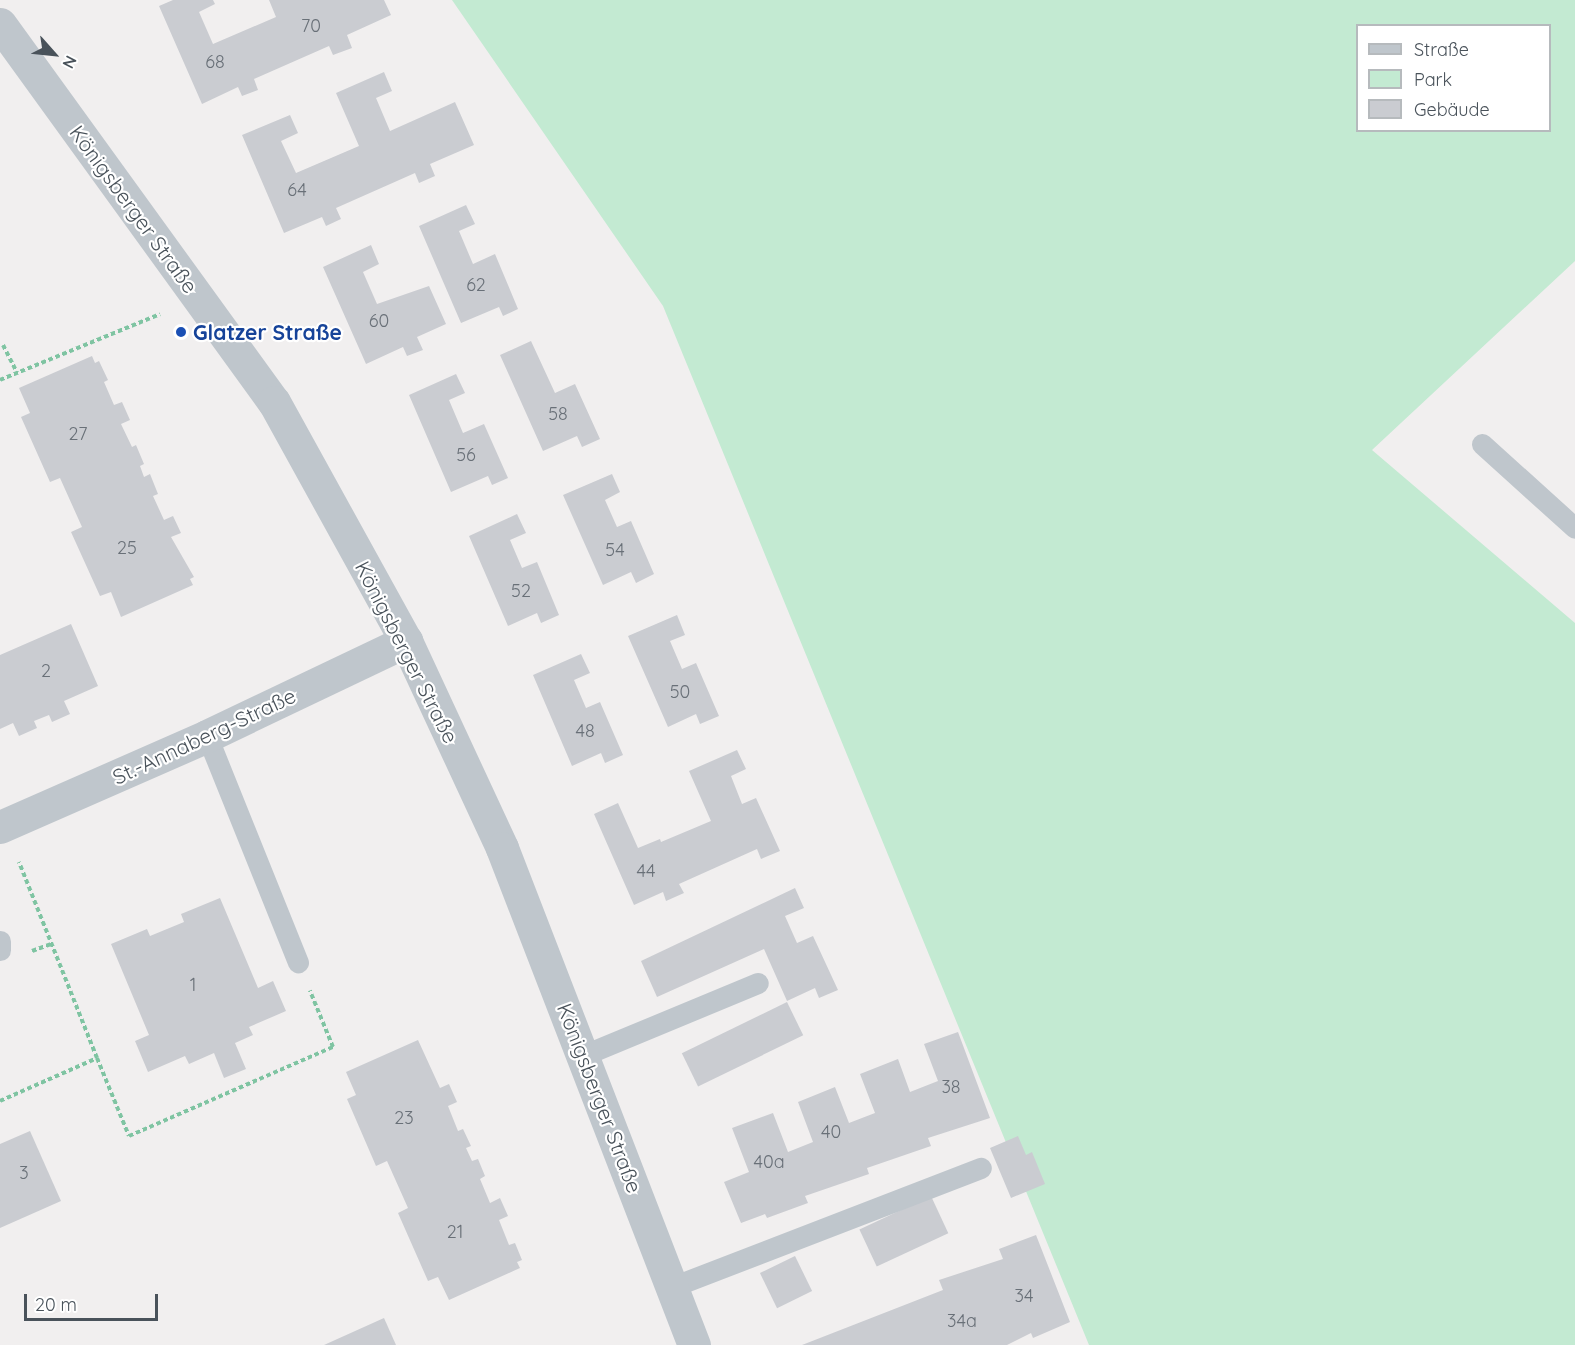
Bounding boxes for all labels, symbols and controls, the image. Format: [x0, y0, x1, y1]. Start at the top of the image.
house number: 70 [301, 15, 321, 37]
north arrow [24, 24, 84, 84]
legend [1356, 24, 1551, 132]
text: Straße [1414, 38, 1469, 61]
house number: 68 [205, 51, 225, 73]
text: N [58, 52, 82, 72]
text: Park [1414, 68, 1452, 91]
text: Gebäude [1414, 98, 1490, 121]
street label: Königsberger Straße [65, 120, 203, 298]
house number: 64 [287, 179, 307, 201]
house number: 62 [466, 274, 486, 296]
house number: 60 [369, 310, 389, 332]
place label: Glatzer Straße [193, 319, 342, 345]
marker: Glatzer Straße [174, 325, 188, 339]
house number: 58 [548, 403, 568, 425]
house number: 27 [69, 423, 87, 445]
house number: 56 [456, 444, 476, 466]
house number: 25 [117, 537, 137, 559]
house number: 54 [605, 539, 625, 561]
street label: Königsberger Straße [350, 557, 464, 747]
house number: 52 [511, 580, 531, 602]
house number: 2 [41, 660, 51, 682]
house number: 50 [670, 681, 690, 703]
street label: St.-Annaberg-Straße [108, 682, 300, 790]
house number: 48 [575, 720, 595, 742]
house number: 44 [637, 860, 655, 882]
house number: 1 [190, 974, 196, 996]
street label: Königsberger Straße [552, 1000, 648, 1196]
house number: 38 [941, 1076, 961, 1098]
house number: 23 [394, 1107, 414, 1129]
house number: 40 [821, 1121, 841, 1143]
house number: 40a [753, 1151, 785, 1173]
house number: 3 [19, 1162, 29, 1184]
house number: 21 [447, 1221, 463, 1243]
scale bar [27, 1282, 160, 1320]
house number: 34 [1015, 1285, 1033, 1307]
text: 20 m [35, 1293, 77, 1316]
house number: 34a [947, 1310, 977, 1332]

